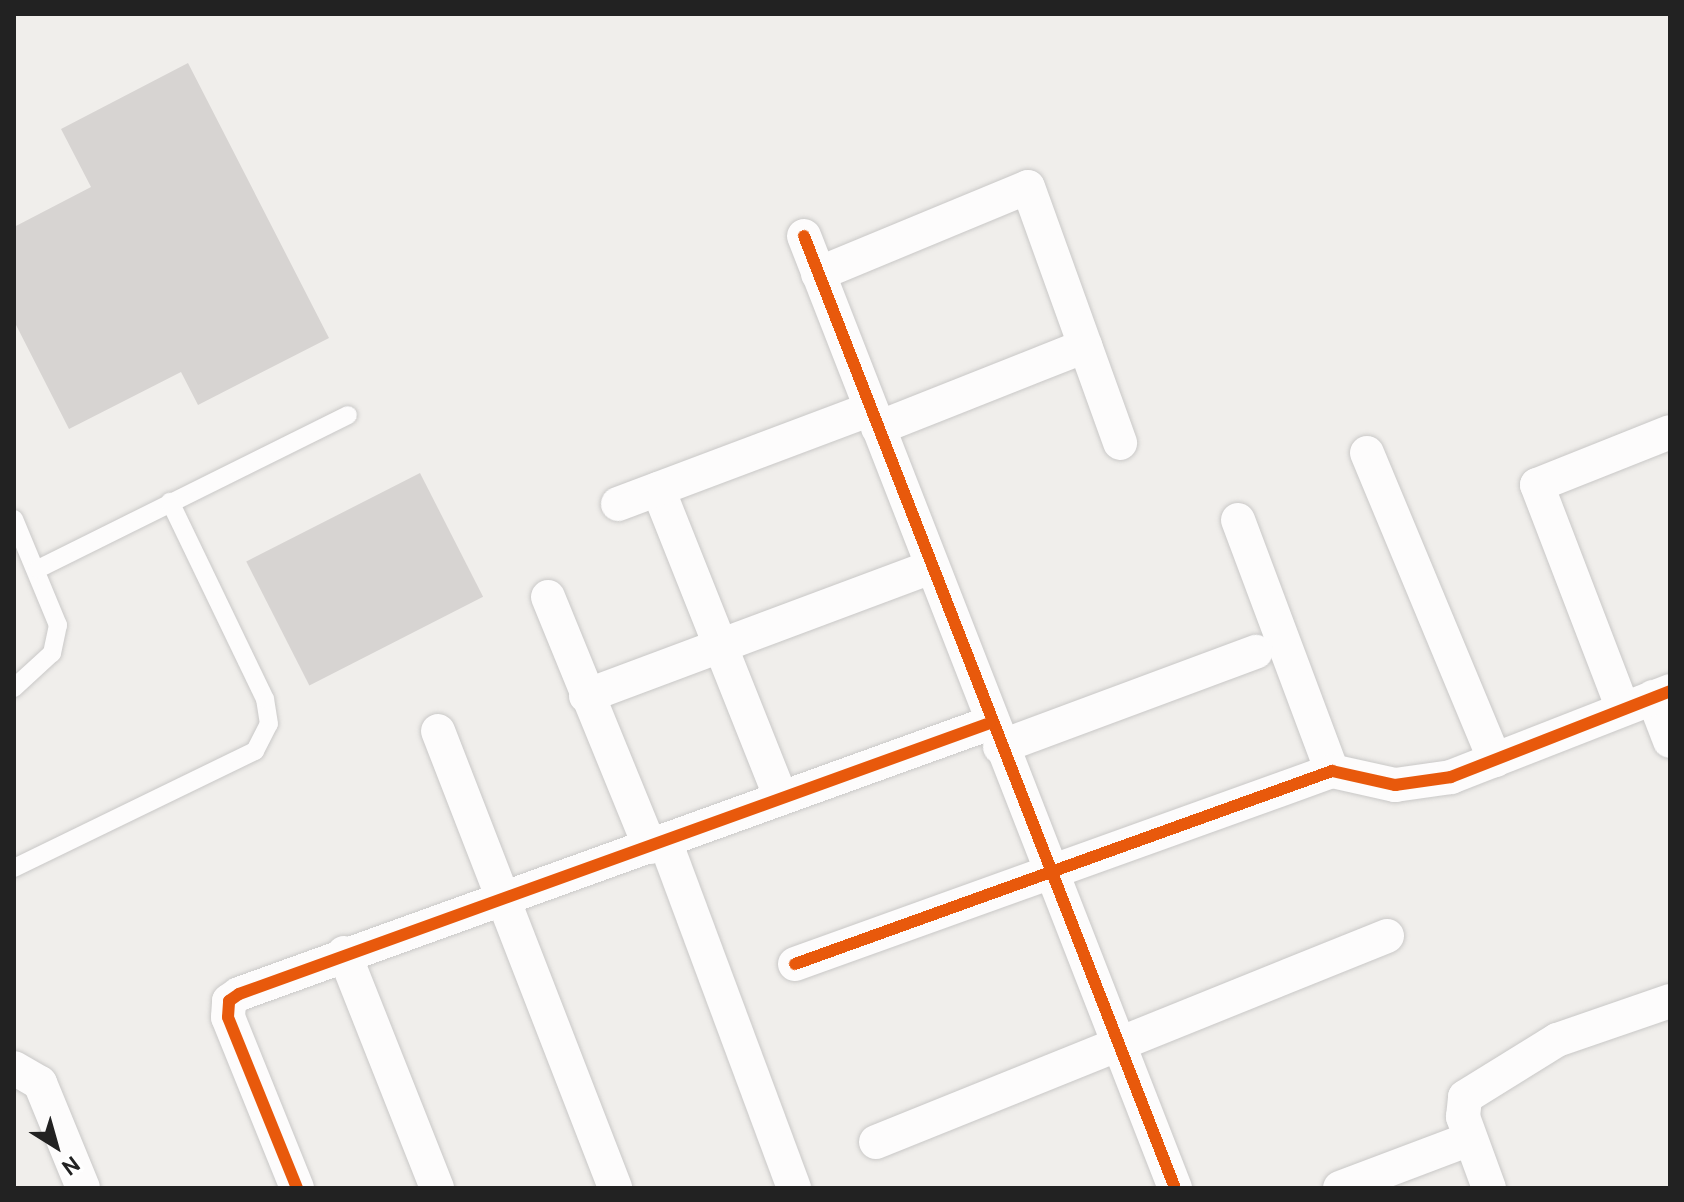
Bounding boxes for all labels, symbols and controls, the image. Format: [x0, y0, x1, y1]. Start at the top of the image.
north arrow [16, 1106, 96, 1186]
text: N [56, 1150, 85, 1181]

